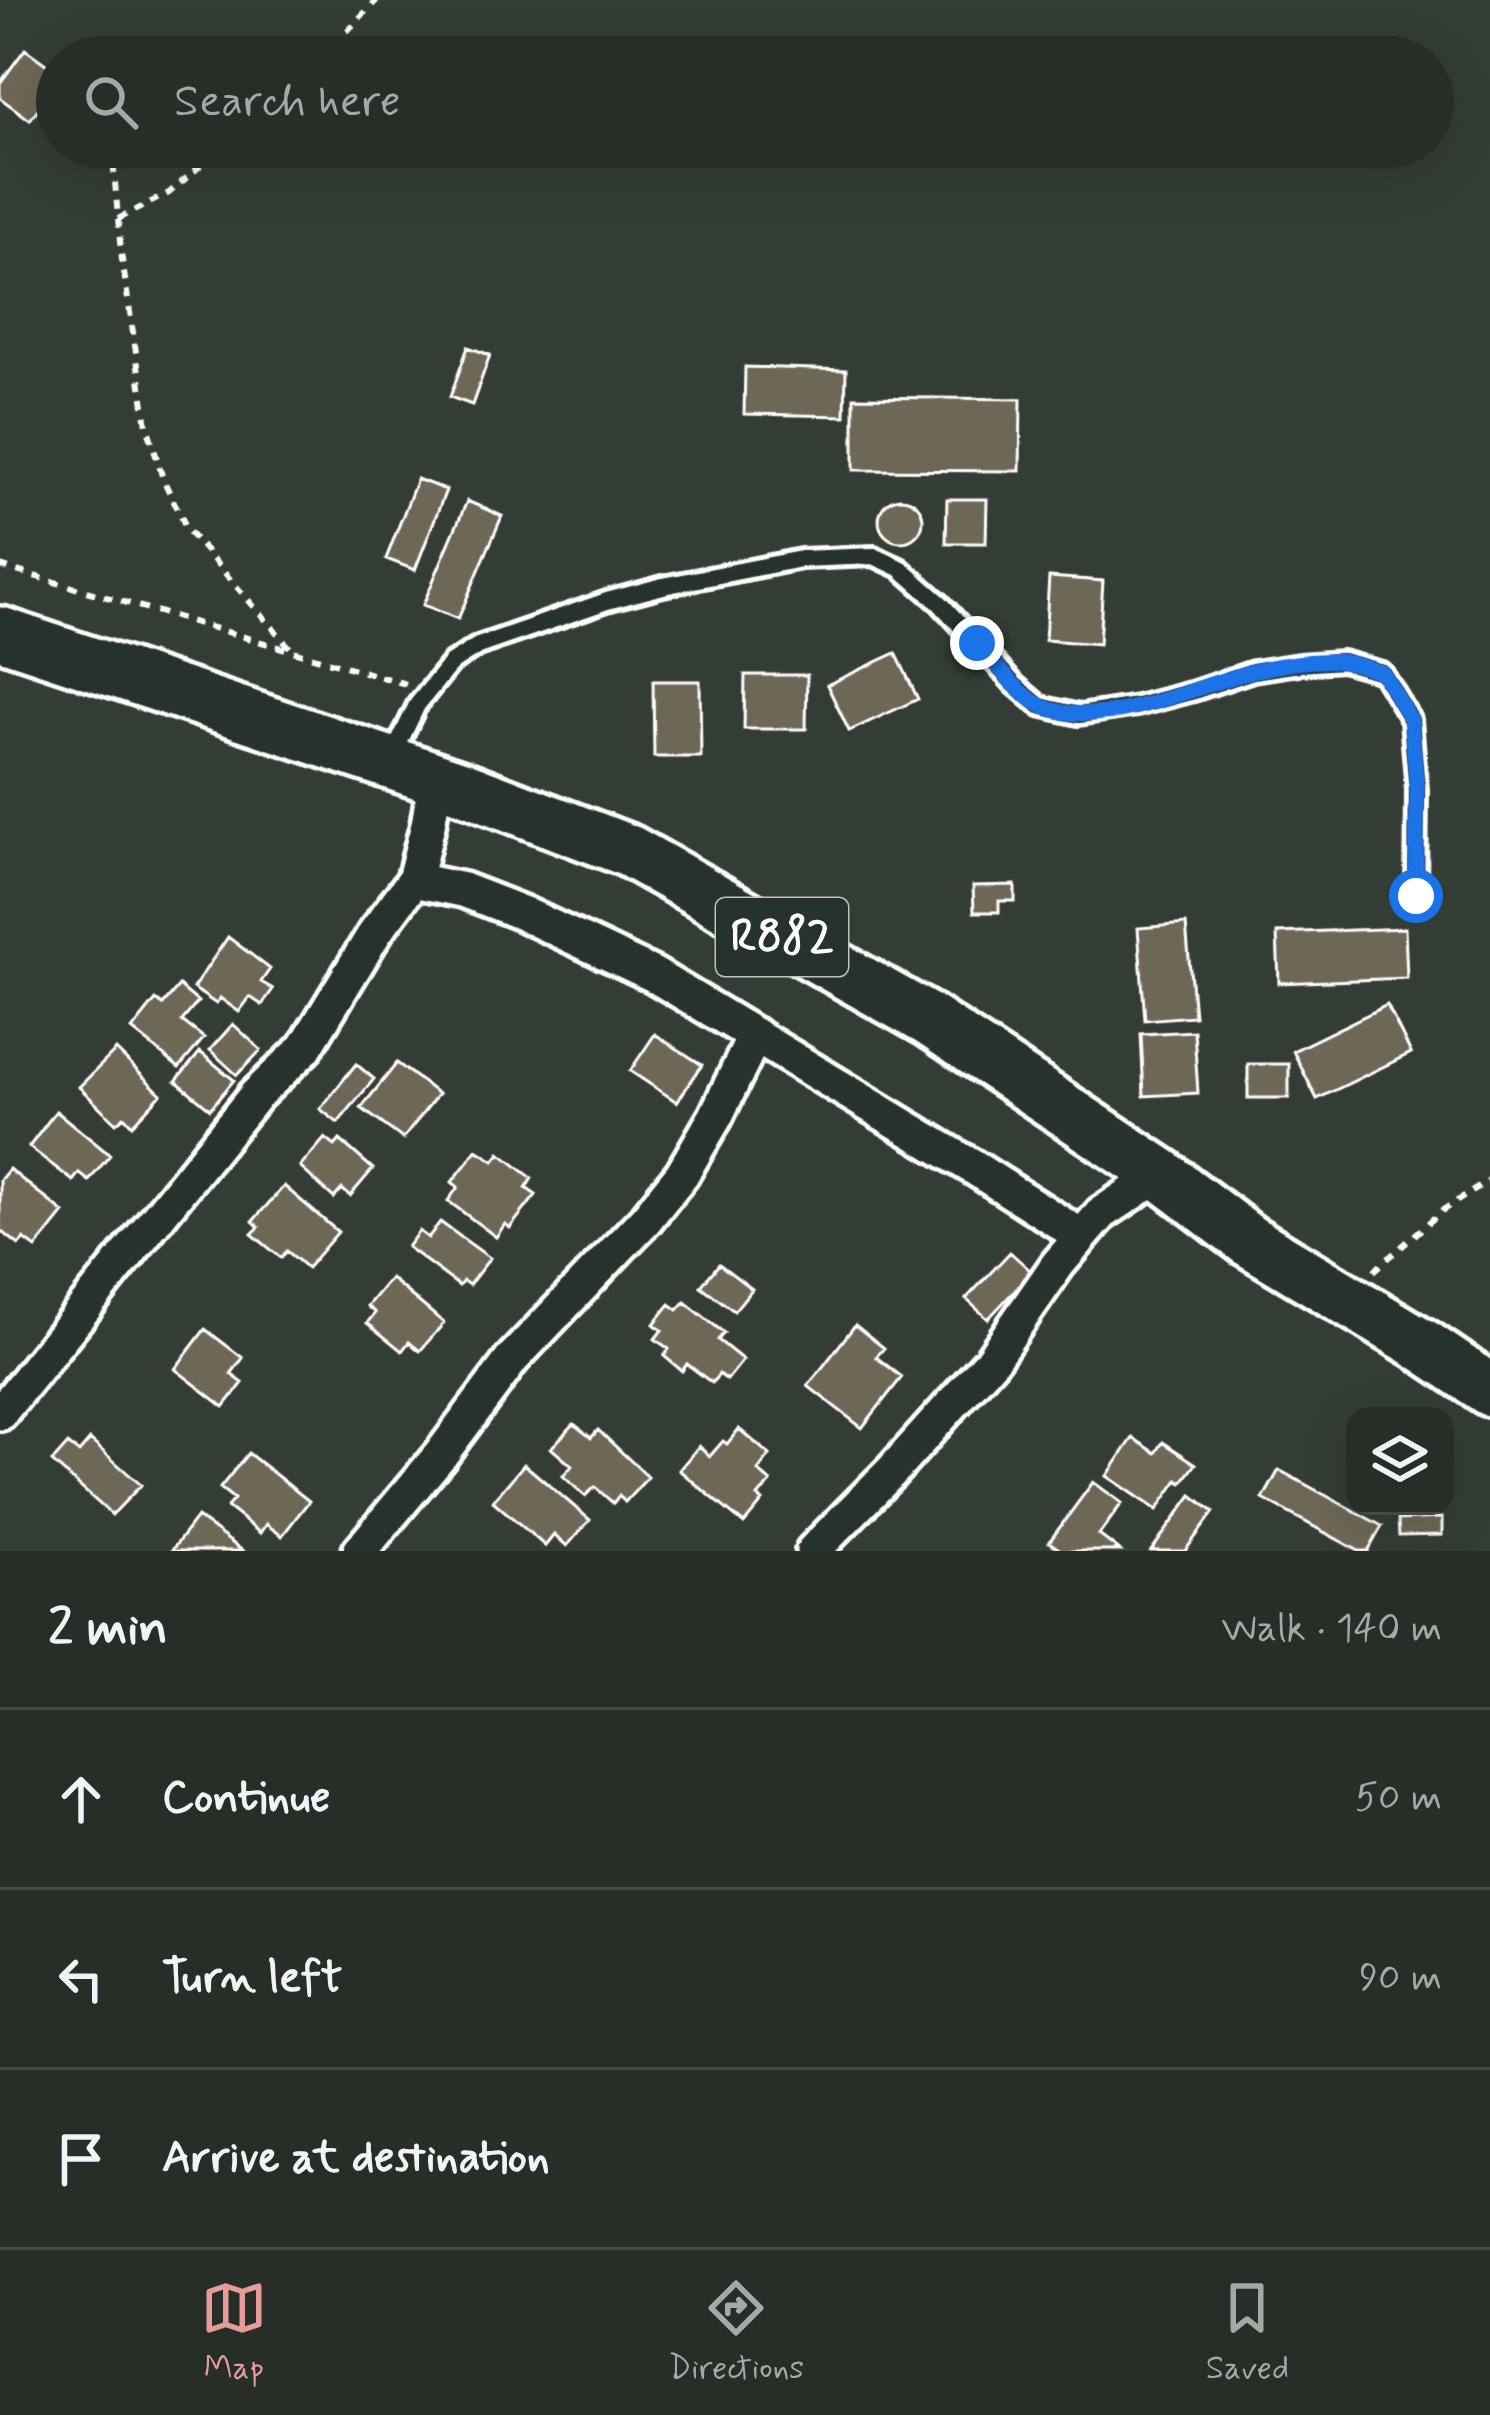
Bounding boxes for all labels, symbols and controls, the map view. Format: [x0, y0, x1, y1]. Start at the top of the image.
search box [36, 36, 1454, 168]
icon: search [78, 69, 144, 135]
text: Search here [174, 73, 401, 132]
route end [950, 616, 1004, 670]
route start [1389, 869, 1443, 923]
road number: R882 [716, 898, 848, 976]
map controls [1346, 1407, 1454, 1515]
button: layers [1346, 1407, 1454, 1515]
text: 2 min [48, 1596, 168, 1662]
text: Walk · 140 m [1222, 1604, 1442, 1655]
icon: ahead [48, 1766, 114, 1832]
text: Continue [162, 1769, 330, 1828]
text: 50 m [1355, 1773, 1442, 1824]
icon: left [48, 1946, 114, 2012]
text: Turn left [162, 1949, 342, 2008]
text: 90 m [1359, 1953, 1442, 2004]
icon: arrive [48, 2126, 114, 2192]
text: Arrive at destination [162, 2129, 550, 2188]
tab: Map [201, 2275, 267, 2391]
tab: Directions [668, 2275, 804, 2391]
tab: Saved [1206, 2275, 1289, 2391]

